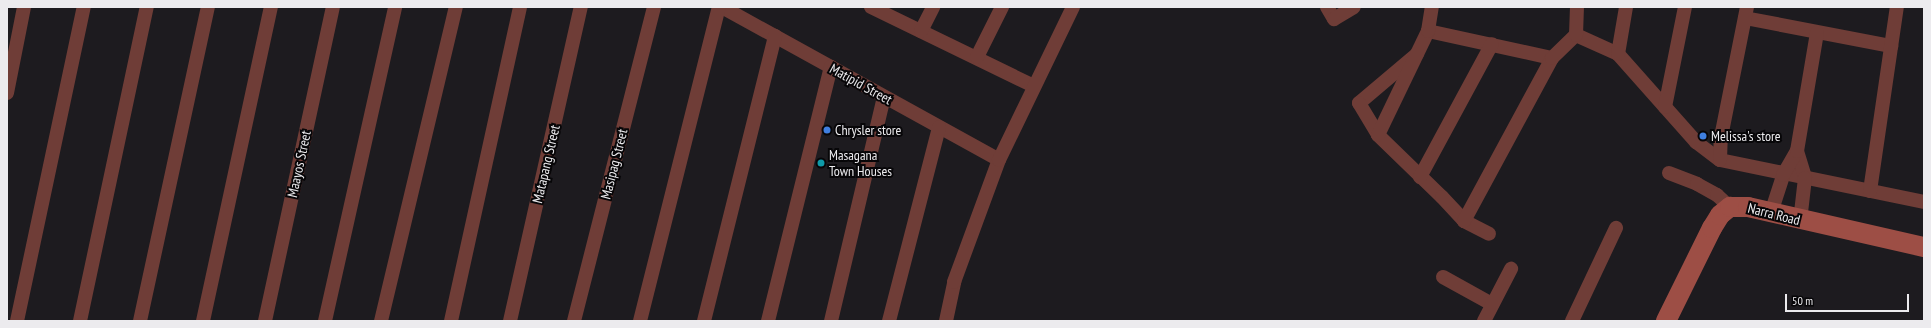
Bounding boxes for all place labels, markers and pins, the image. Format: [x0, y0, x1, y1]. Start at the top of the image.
place label: Chrysler store [835, 122, 901, 138]
marker: Chrysler store [822, 125, 832, 135]
place label: Melissa's store [1711, 128, 1781, 144]
marker: Melissa's store [1698, 131, 1708, 141]
place label: Masagana Town Houses [829, 147, 892, 180]
marker: Masagana Town Houses [816, 158, 826, 168]

